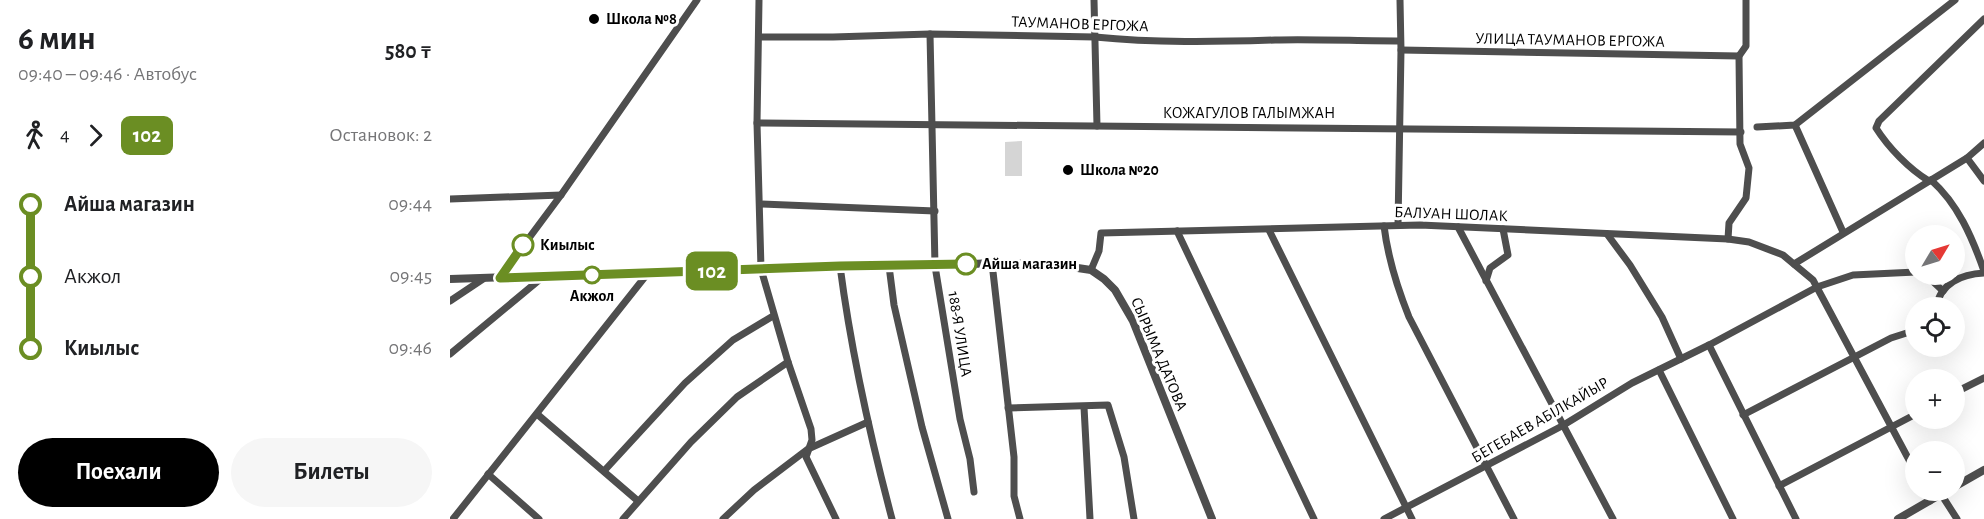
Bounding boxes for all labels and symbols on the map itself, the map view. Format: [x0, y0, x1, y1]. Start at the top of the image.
place label: Школа №8 [606, 11, 677, 27]
marker: Школа №8 [587, 12, 601, 26]
street label: ТАУМАНОВ ЕРГОЖА [1011, 14, 1149, 34]
street label: УЛИЦА ТАУМАНОВ ЕРГОЖА [1475, 30, 1665, 50]
street label: КОЖАГУЛОВ ГАЛЫМЖАН [1163, 105, 1335, 121]
place label: Школа №20 [1080, 162, 1159, 178]
marker: Школа №20 [1061, 163, 1075, 177]
street label: БАЛУАН ШОЛАК [1394, 204, 1508, 224]
north arrow [1905, 225, 1965, 285]
marker: Киылыс [512, 234, 534, 256]
place label: Киылыс [540, 237, 595, 253]
line badge: 102 [678, 252, 746, 290]
marker: Айша магазин [955, 253, 977, 275]
place label: Айша магазин [982, 256, 1077, 272]
marker: Акжол [583, 266, 601, 284]
place label: Акжол [570, 288, 614, 304]
street label: 188-Я УЛИЦА [945, 290, 975, 378]
street label: СЫРЫМА ДАТОВА [1128, 295, 1190, 414]
street label: БЕГЕБАЕВ АБІЛКАЙЫР [1468, 373, 1611, 466]

